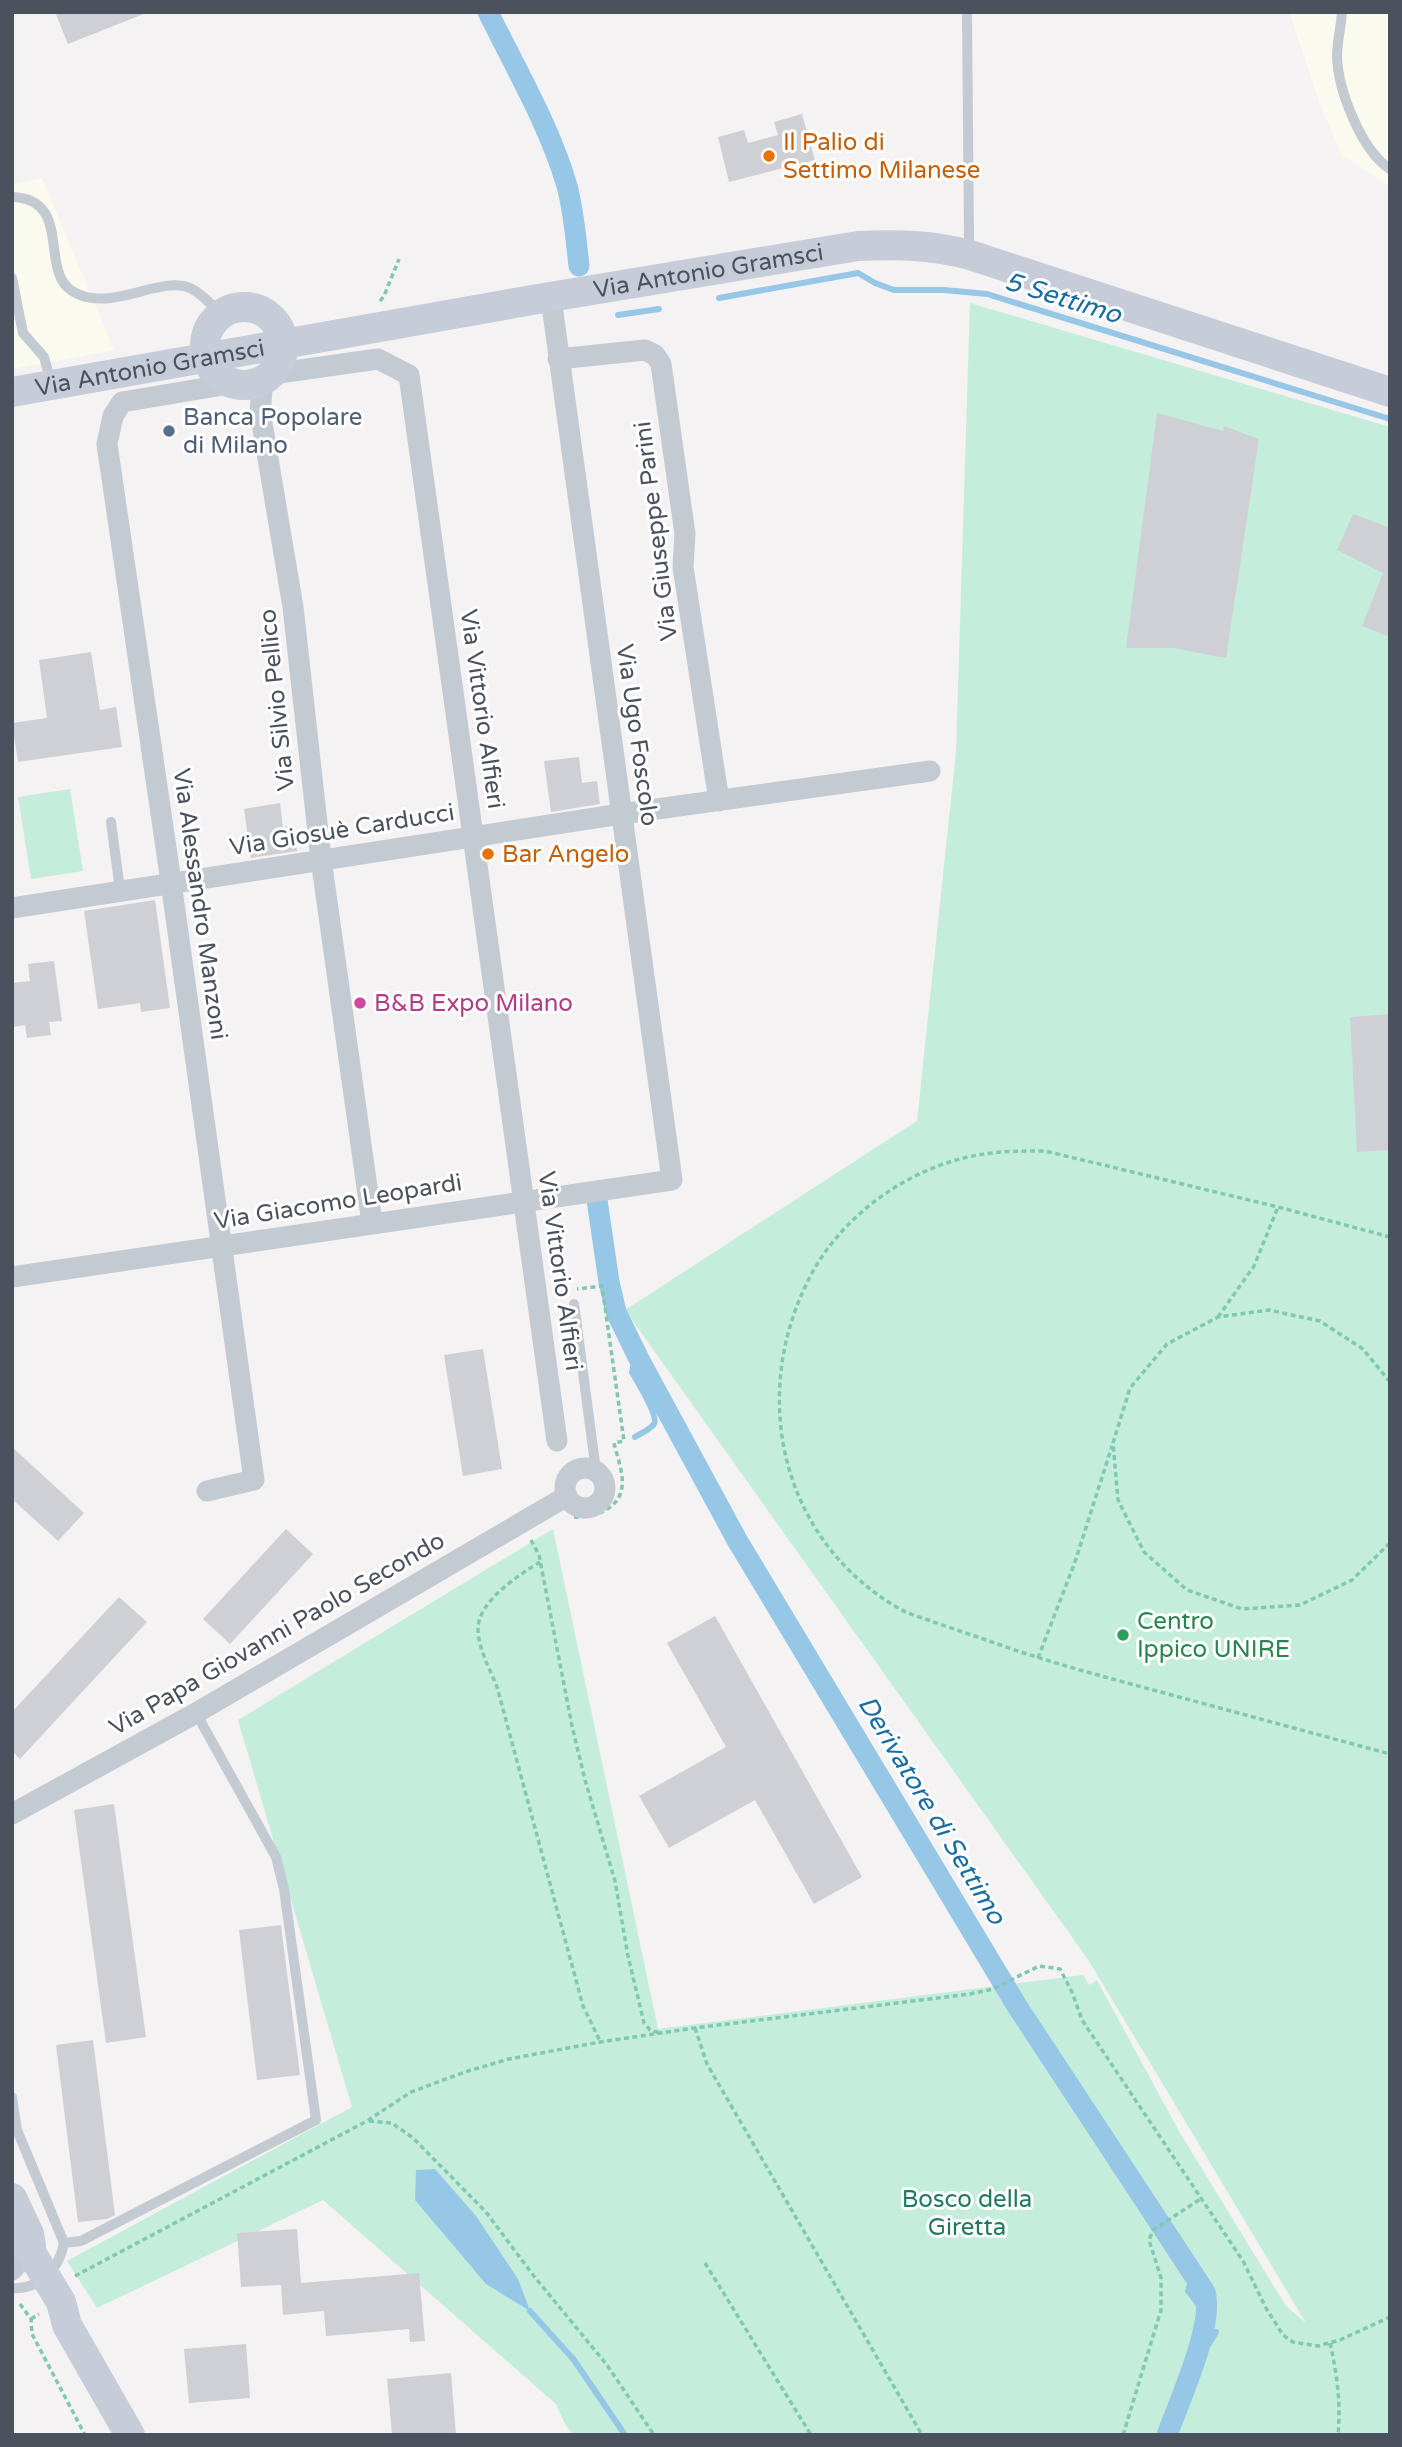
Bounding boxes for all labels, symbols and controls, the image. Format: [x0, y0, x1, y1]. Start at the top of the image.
place label: Il Palio di Settimo Milanese [783, 128, 980, 185]
marker: Il Palio di Settimo Milanese [761, 148, 777, 164]
street label: Via Antonio Gramsci [591, 237, 826, 304]
water label: 5 Settimo [1001, 266, 1126, 331]
street label: Via Antonio Gramsci [33, 333, 267, 402]
place label: Banca Popolare di Milano [183, 403, 362, 460]
street label: Via Giuseppe Parini [628, 420, 684, 642]
marker: Banca Popolare di Milano [161, 423, 177, 439]
street label: Via Vittorio Alfieri [454, 607, 510, 811]
street label: Via Silvio Pellico [253, 608, 301, 792]
street label: Via Ugo Foscolo [610, 642, 664, 828]
street label: Via Alessandro Manzoni [167, 766, 233, 1042]
street label: Via Giosuè Carducci [228, 798, 456, 862]
place label: Bar Angelo [502, 840, 629, 869]
marker: Bar Angelo [480, 846, 496, 862]
place label: B&B Expo Milano [374, 989, 573, 1018]
marker: B&B Expo Milano [352, 995, 368, 1011]
street label: Via Giacomo Leopardi [212, 1168, 464, 1236]
street label: Via Vittorio Alfieri [532, 1169, 588, 1373]
street label: Via Papa Giovanni Paolo Secondo [104, 1526, 450, 1742]
place label: Centro Ippico UNIRE [1137, 1607, 1290, 1664]
marker: Centro Ippico UNIRE [1115, 1627, 1131, 1643]
water label: Derivatore di Settimo [851, 1690, 1013, 1931]
park label: Bosco della Giretta [902, 2185, 1032, 2242]

